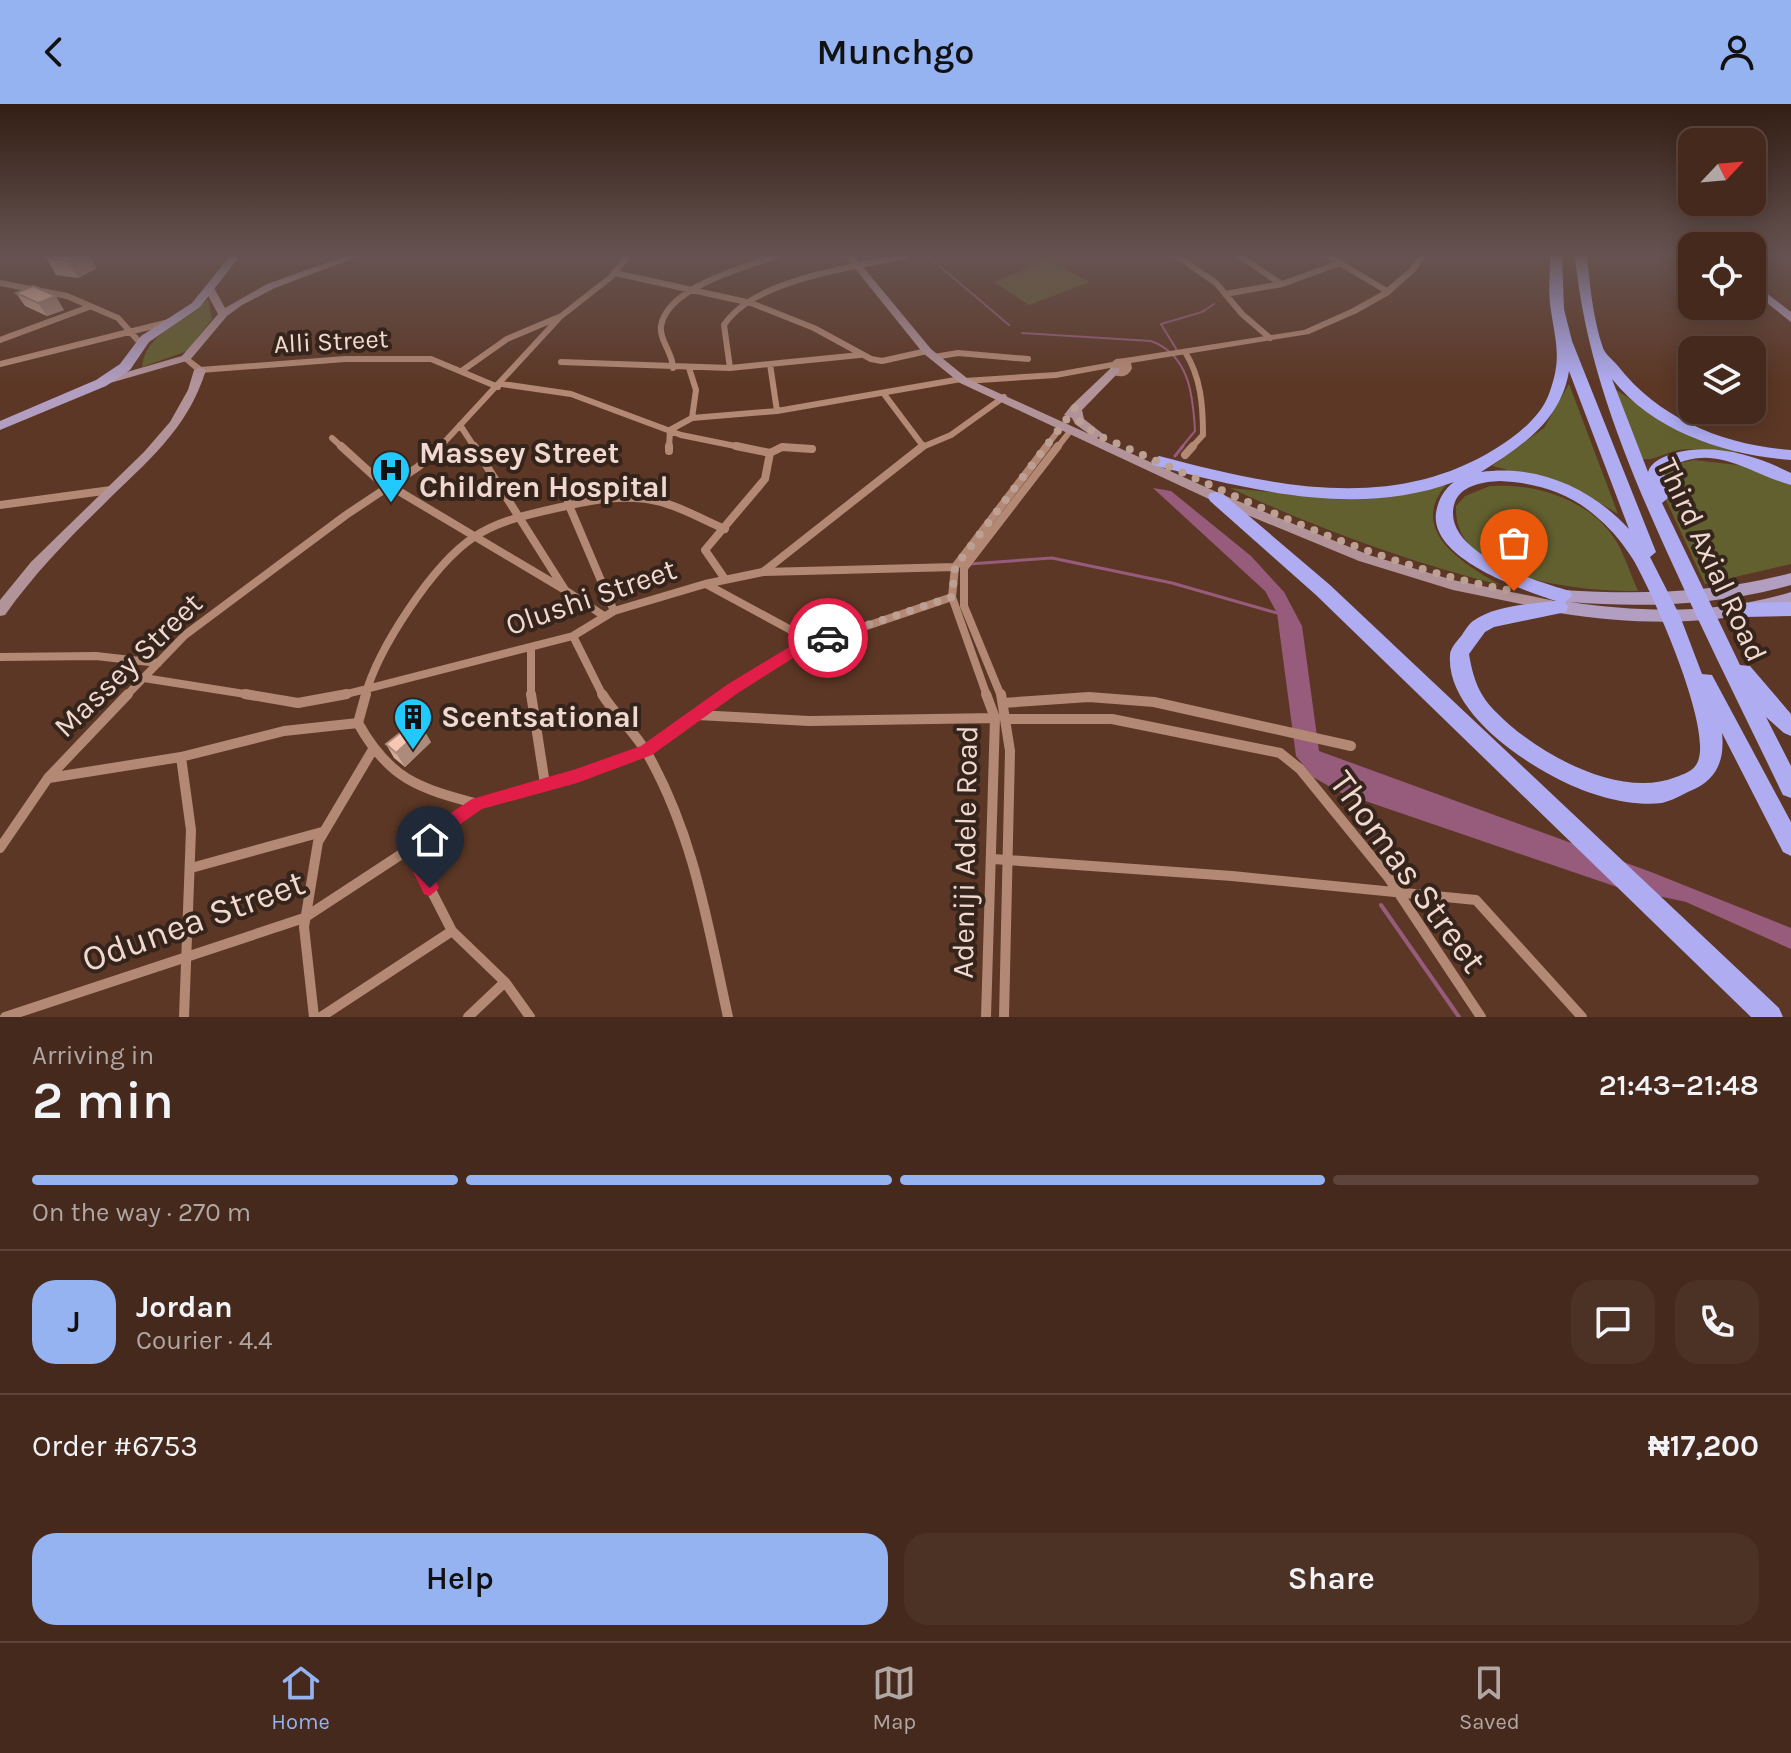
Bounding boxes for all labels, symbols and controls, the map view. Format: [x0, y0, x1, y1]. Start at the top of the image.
icon: back [32, 30, 76, 74]
icon: person [1715, 30, 1759, 74]
text: Munchgo [817, 31, 974, 73]
north arrow [1678, 128, 1766, 216]
map controls [1678, 128, 1766, 424]
button: locate [1678, 232, 1766, 320]
street label: Alli Street [273, 323, 389, 360]
button: layers [1678, 336, 1766, 424]
place label: Massey Street Children Hospital [419, 435, 669, 505]
hospital icon: Massey Street Children Hospital [370, 449, 412, 504]
street label: Third Axial Road [1649, 453, 1775, 667]
pin [1480, 509, 1548, 591]
icon: bag [1492, 521, 1536, 565]
street label: Olushi Street [501, 551, 681, 643]
street label: Massey Street [46, 585, 210, 745]
courier [788, 598, 868, 678]
icon: car [806, 616, 850, 660]
building icon: Scentsational [392, 696, 434, 751]
place label: Scentsational [441, 699, 640, 735]
street label: Adeniji Adele Road [945, 725, 985, 979]
street label: Thomas Street [1321, 762, 1495, 981]
pin [396, 806, 464, 888]
icon: home [408, 818, 452, 862]
street label: Odunea Street [76, 861, 310, 981]
text: Arriving in [32, 1040, 154, 1071]
text: 21:43–21:48 [1599, 1067, 1759, 1103]
text: 2 min [32, 1070, 174, 1131]
text: On the way · 270 m [32, 1197, 251, 1228]
button: chat [1571, 1280, 1655, 1364]
button: phone [1675, 1280, 1759, 1364]
text: Jordan [136, 1289, 233, 1325]
text: J [67, 1304, 81, 1340]
text: Courier · 4.4 [136, 1325, 272, 1356]
text: Order #6753 [32, 1428, 198, 1464]
text: ₦17,200 [1648, 1428, 1759, 1464]
button: Help [32, 1533, 888, 1625]
button: Share [904, 1533, 1759, 1625]
tab: Home [271, 1661, 330, 1735]
tab: Map [872, 1661, 916, 1735]
tab: Saved [1459, 1661, 1520, 1735]

